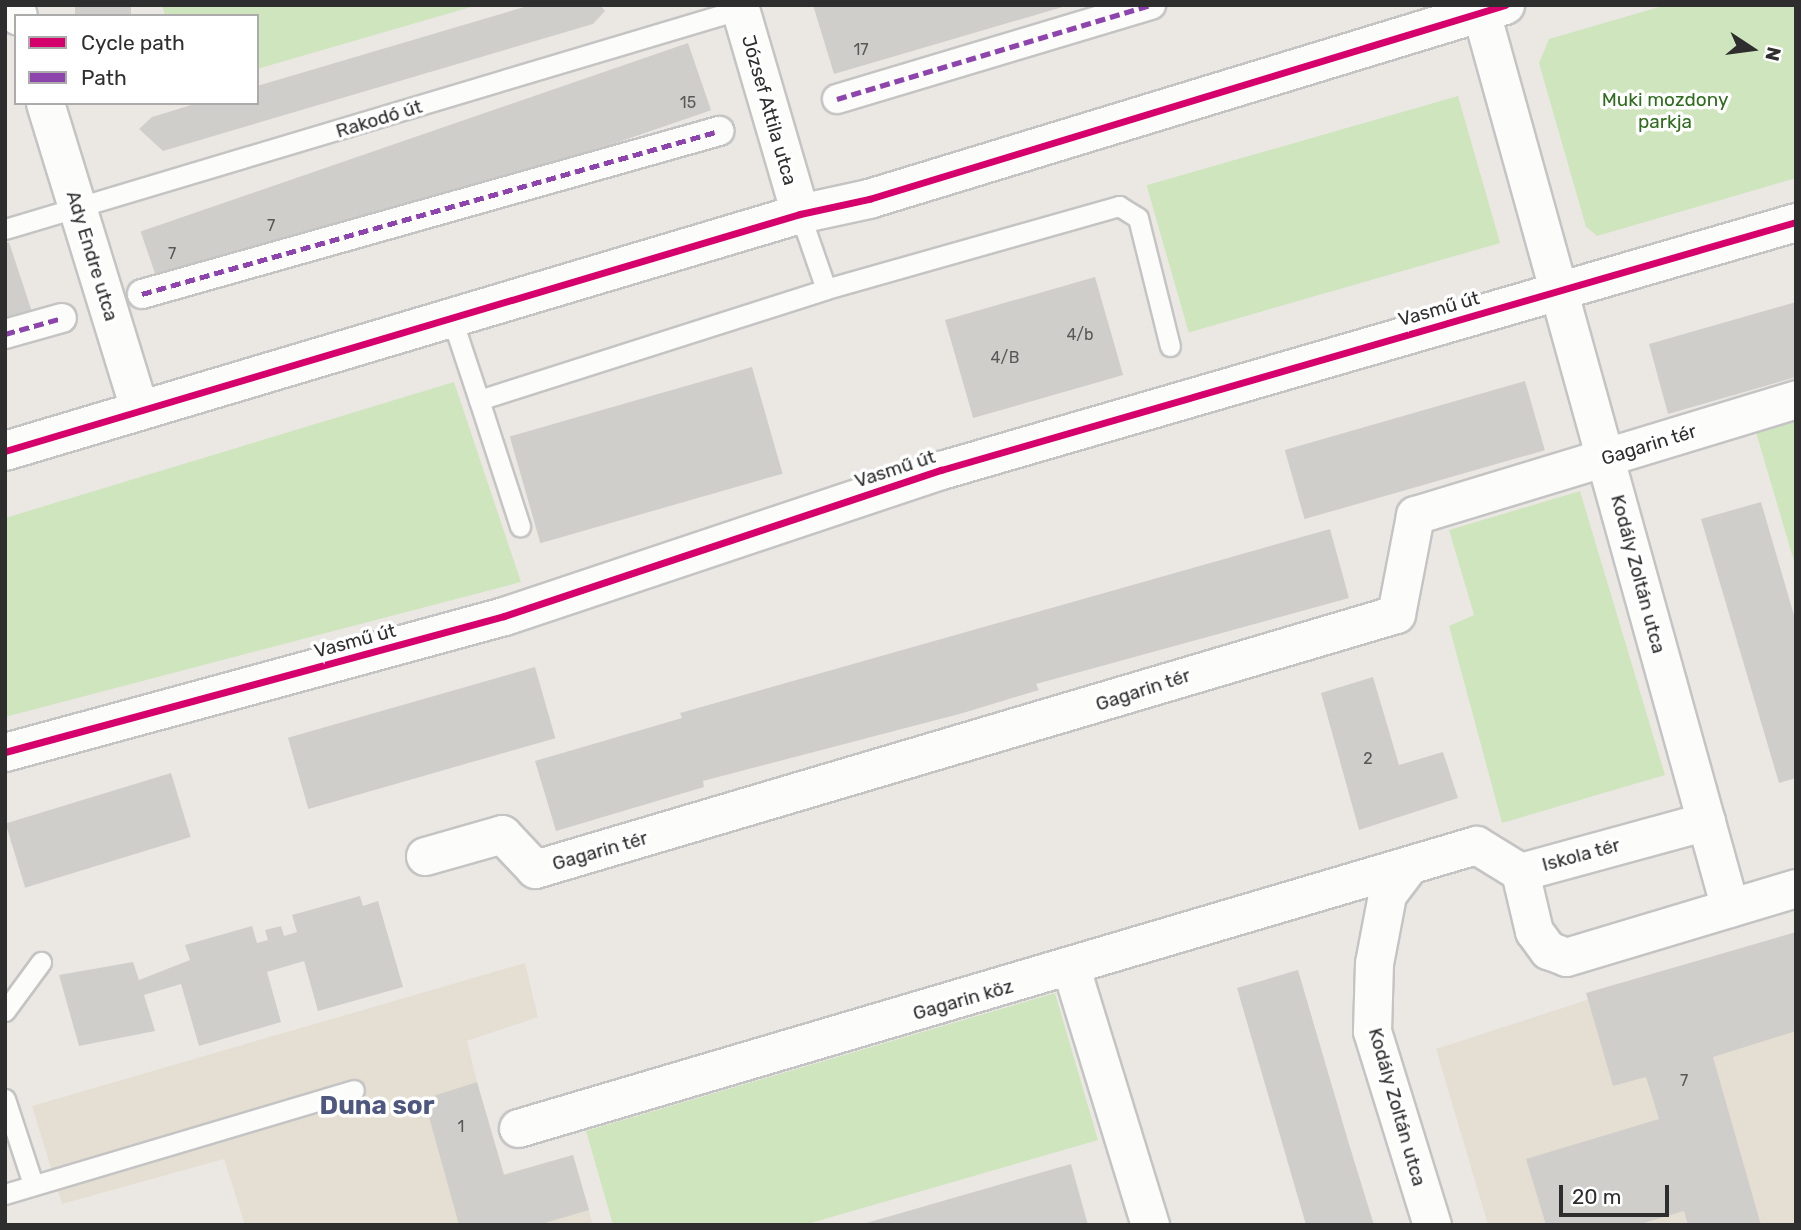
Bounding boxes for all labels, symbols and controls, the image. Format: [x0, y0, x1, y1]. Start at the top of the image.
legend [14, 14, 259, 105]
north arrow [1717, 14, 1787, 84]
text: Cycle path [81, 30, 185, 55]
street label: József Attila utca [737, 32, 801, 188]
house number: 17 [853, 40, 869, 60]
text: N [1760, 45, 1786, 63]
text: Path [81, 65, 127, 90]
park label: Muki mozdony parkja [1602, 89, 1728, 133]
house number: 15 [680, 93, 696, 113]
street label: Rakodó út [333, 95, 425, 143]
street label: Ady Endre utca [61, 188, 123, 324]
house number: 7 [267, 216, 275, 236]
house number: 7 [168, 244, 176, 264]
street label: Vasmű út [1396, 287, 1482, 331]
house number: 4/b [1066, 325, 1094, 345]
house number: 4/B [991, 348, 1019, 368]
street label: Gagarin tér [1599, 420, 1699, 470]
street label: Vasmű út [852, 445, 938, 493]
street label: Kodály Zoltán utca [1606, 492, 1670, 656]
street label: Vasmű út [312, 619, 398, 663]
street label: Gagarin tér [1093, 664, 1193, 716]
house number: 2 [1363, 749, 1373, 769]
street label: Gagarin tér [549, 826, 651, 876]
street label: Iskola tér [1539, 834, 1623, 876]
street label: Gagarin köz [910, 975, 1016, 1025]
street label: Kodály Zoltán utca [1363, 1025, 1431, 1189]
house number: 7 [1680, 1071, 1688, 1091]
district label: Duna sor [320, 1090, 434, 1122]
house number: 1 [458, 1117, 464, 1137]
scale bar [1563, 1170, 1673, 1214]
text: 20 m [1572, 1184, 1621, 1209]

